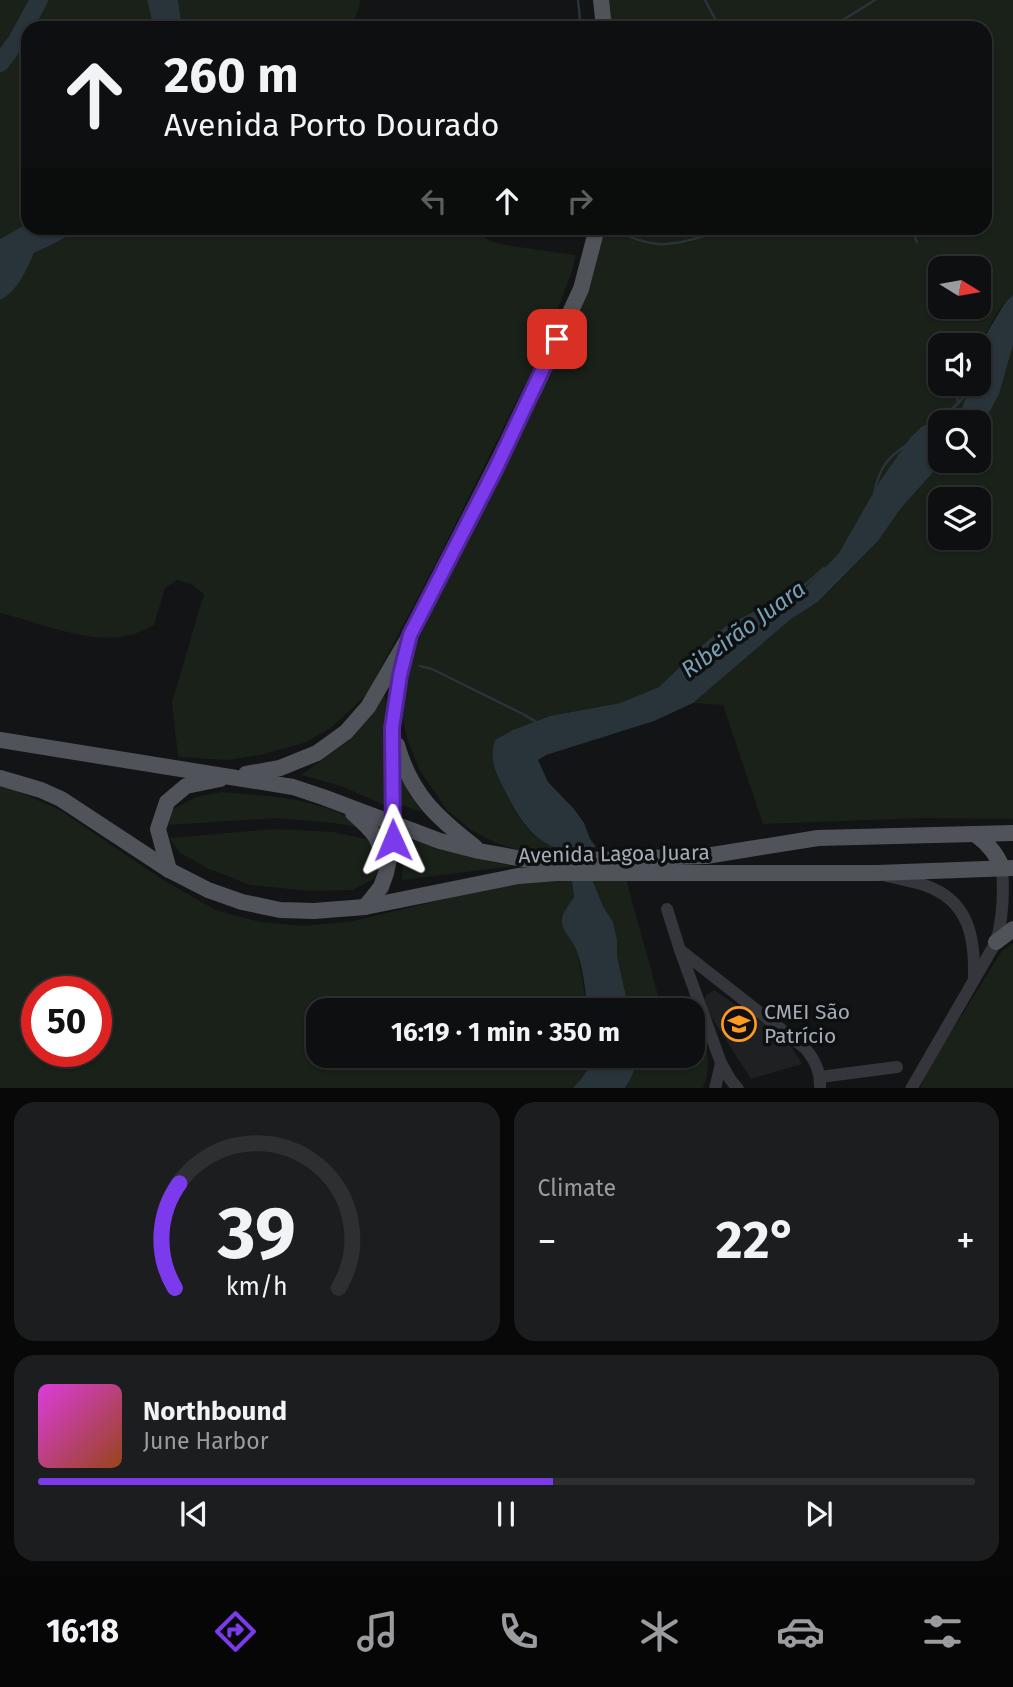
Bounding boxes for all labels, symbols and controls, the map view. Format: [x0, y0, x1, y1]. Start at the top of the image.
text: 260 m [164, 46, 299, 105]
icon: ahead [49, 49, 140, 140]
text: Avenida Porto Dourado [164, 106, 500, 144]
icon: left [415, 182, 453, 220]
icon: ahead [488, 182, 526, 220]
icon: right [561, 182, 599, 220]
north arrow [928, 256, 990, 318]
map controls [928, 256, 991, 550]
pin [527, 309, 587, 369]
icon: arrive [538, 320, 576, 358]
button: sound [928, 333, 991, 396]
button: search [928, 410, 991, 473]
button: layers [928, 487, 991, 550]
water label: Ribeirão Juara [675, 575, 811, 683]
position arrow [356, 803, 430, 877]
street label: Avenida Lagoa Juara [518, 839, 710, 869]
speed limit sign: 50 [21, 976, 112, 1067]
place label: CMEI São Patrício [764, 999, 850, 1049]
school or university icon: CMEI São Patrício [720, 1005, 758, 1043]
text: 16:19 · 1 min · 350 m [391, 1017, 620, 1048]
text: Climate [538, 1174, 616, 1202]
text: 39 [217, 1190, 296, 1277]
text: 22° [716, 1209, 797, 1272]
text: − [538, 1218, 557, 1264]
text: + [956, 1218, 975, 1264]
text: km/h [226, 1271, 288, 1301]
text: Northbound [143, 1396, 287, 1427]
text: June Harbor [143, 1427, 269, 1455]
icon: previous [175, 1495, 213, 1533]
icon: pause [487, 1495, 525, 1533]
icon: next [800, 1495, 838, 1533]
icon: directions [211, 1607, 260, 1656]
icon: music [353, 1607, 402, 1656]
icon: phone [494, 1607, 543, 1656]
icon: climate [635, 1607, 684, 1656]
icon: car [776, 1607, 825, 1656]
icon: filters [918, 1607, 967, 1656]
text: 16:18 [46, 1612, 119, 1650]

